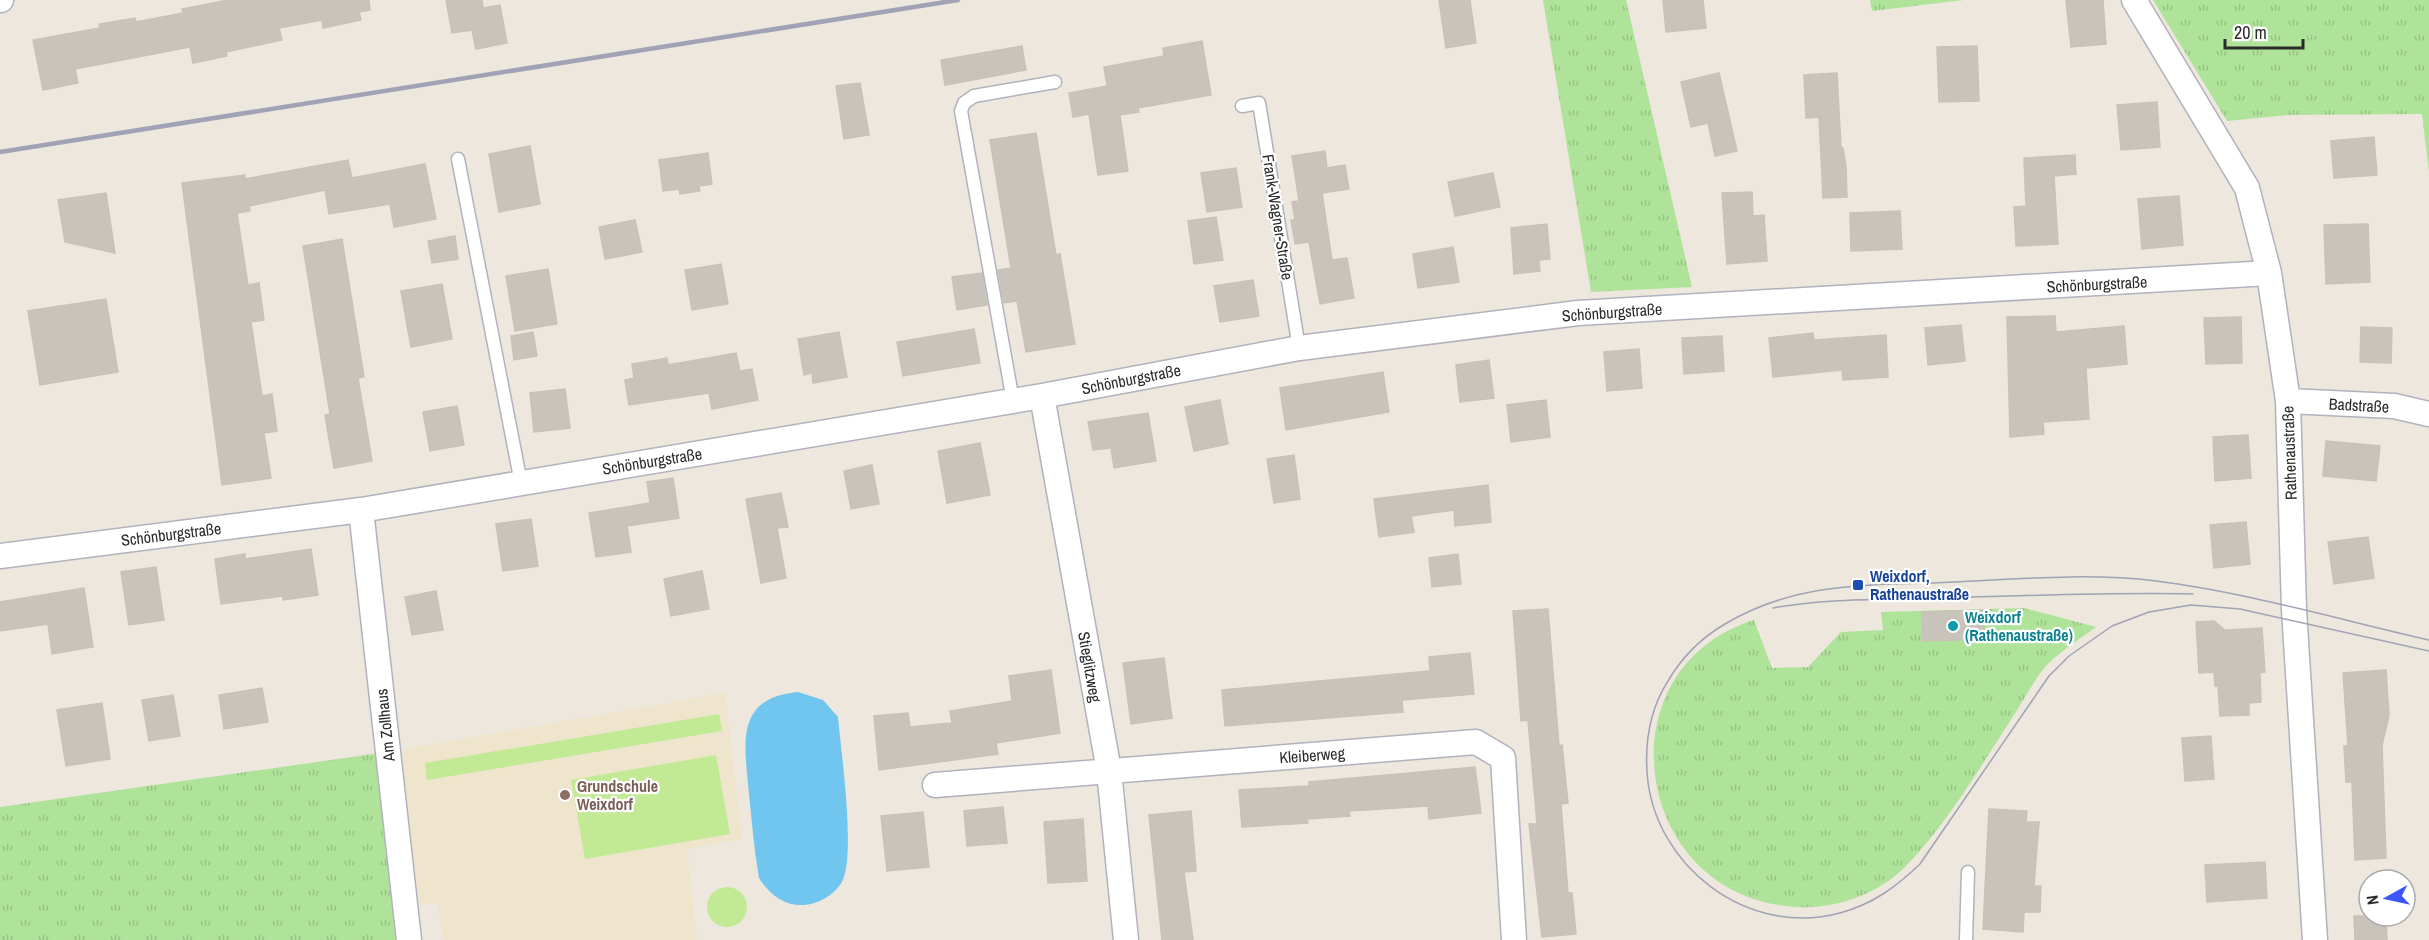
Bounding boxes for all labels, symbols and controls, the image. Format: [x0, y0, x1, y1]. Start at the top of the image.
scale bar [2225, 12, 2303, 50]
text: 20 m [2234, 20, 2267, 45]
street label: Frank-Wagner-Straße [1257, 153, 1299, 281]
street label: Schönburgstraße [2046, 270, 2148, 298]
street label: Schönburgstraße [1561, 298, 1663, 326]
street label: Schönburgstraße [1080, 359, 1182, 399]
street label: Badstraße [2328, 392, 2390, 418]
street label: Rathenaustraße [2276, 406, 2302, 500]
street label: Schönburgstraße [601, 442, 703, 480]
street label: Schönburgstraße [120, 517, 222, 551]
place label: Weixdorf, Rathenaustraße [1870, 565, 1969, 605]
marker: Weixdorf, Rathenaustraße [1851, 578, 1865, 592]
place label: Weixdorf (Rathenaustraße) [1965, 606, 2073, 646]
marker: Weixdorf (Rathenaustraße) [1946, 619, 1960, 633]
street label: Stieglitzweg [1073, 630, 1107, 705]
street label: Am Zollhaus [370, 688, 400, 763]
street label: Kleiberweg [1278, 742, 1346, 768]
place label: Grundschule Weixdorf [577, 775, 658, 815]
marker: Grundschule Weixdorf [558, 788, 572, 802]
north arrow [2357, 868, 2417, 928]
text: N [2361, 894, 2384, 906]

